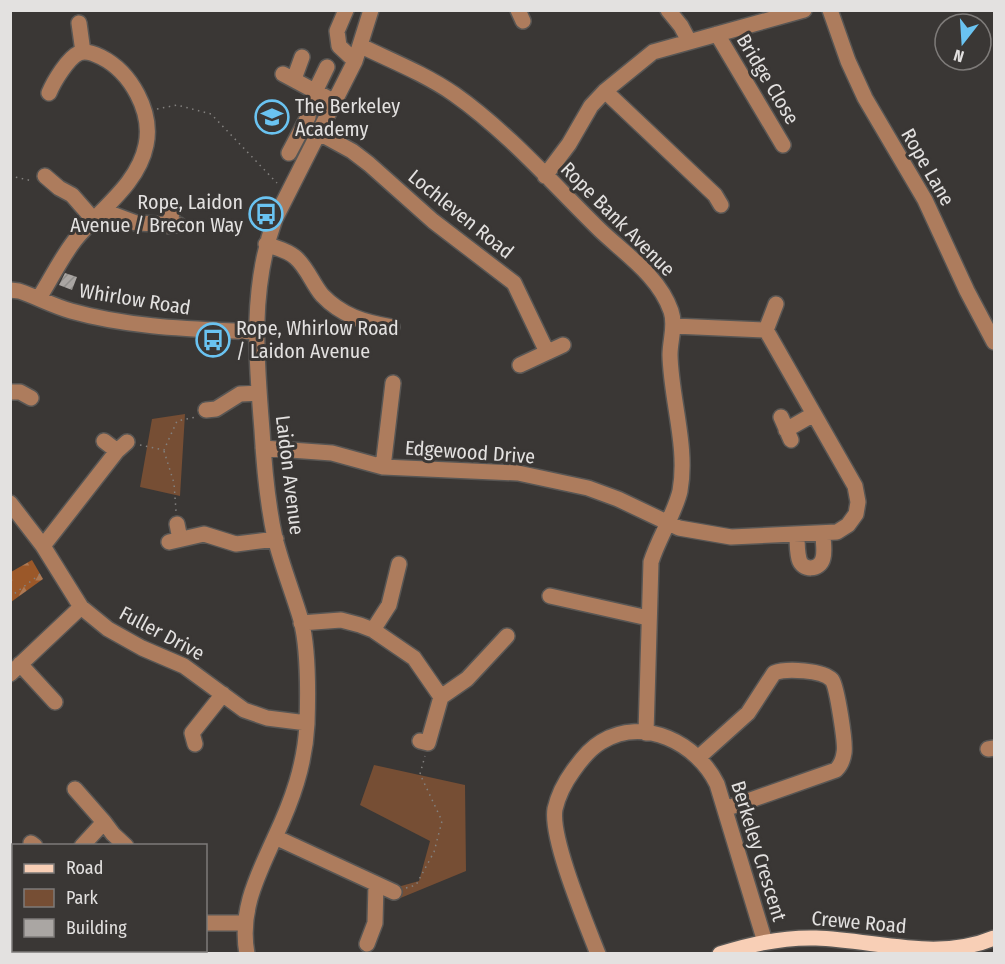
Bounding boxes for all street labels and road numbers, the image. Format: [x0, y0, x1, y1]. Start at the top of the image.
street label: Bridge Close [732, 29, 804, 129]
street label: Rope Lane [896, 124, 960, 210]
street label: Rope Bank Avenue [556, 157, 680, 281]
street label: Lochleven Road [404, 164, 518, 264]
street label: Whirlow Road [78, 278, 192, 320]
street label: Laidon Avenue [271, 414, 309, 536]
street label: Edgewood Drive [404, 435, 536, 469]
street label: Fuller Drive [115, 601, 209, 665]
street label: Berkeley Crescent [726, 778, 792, 924]
street label: Crewe Road [810, 906, 908, 938]

